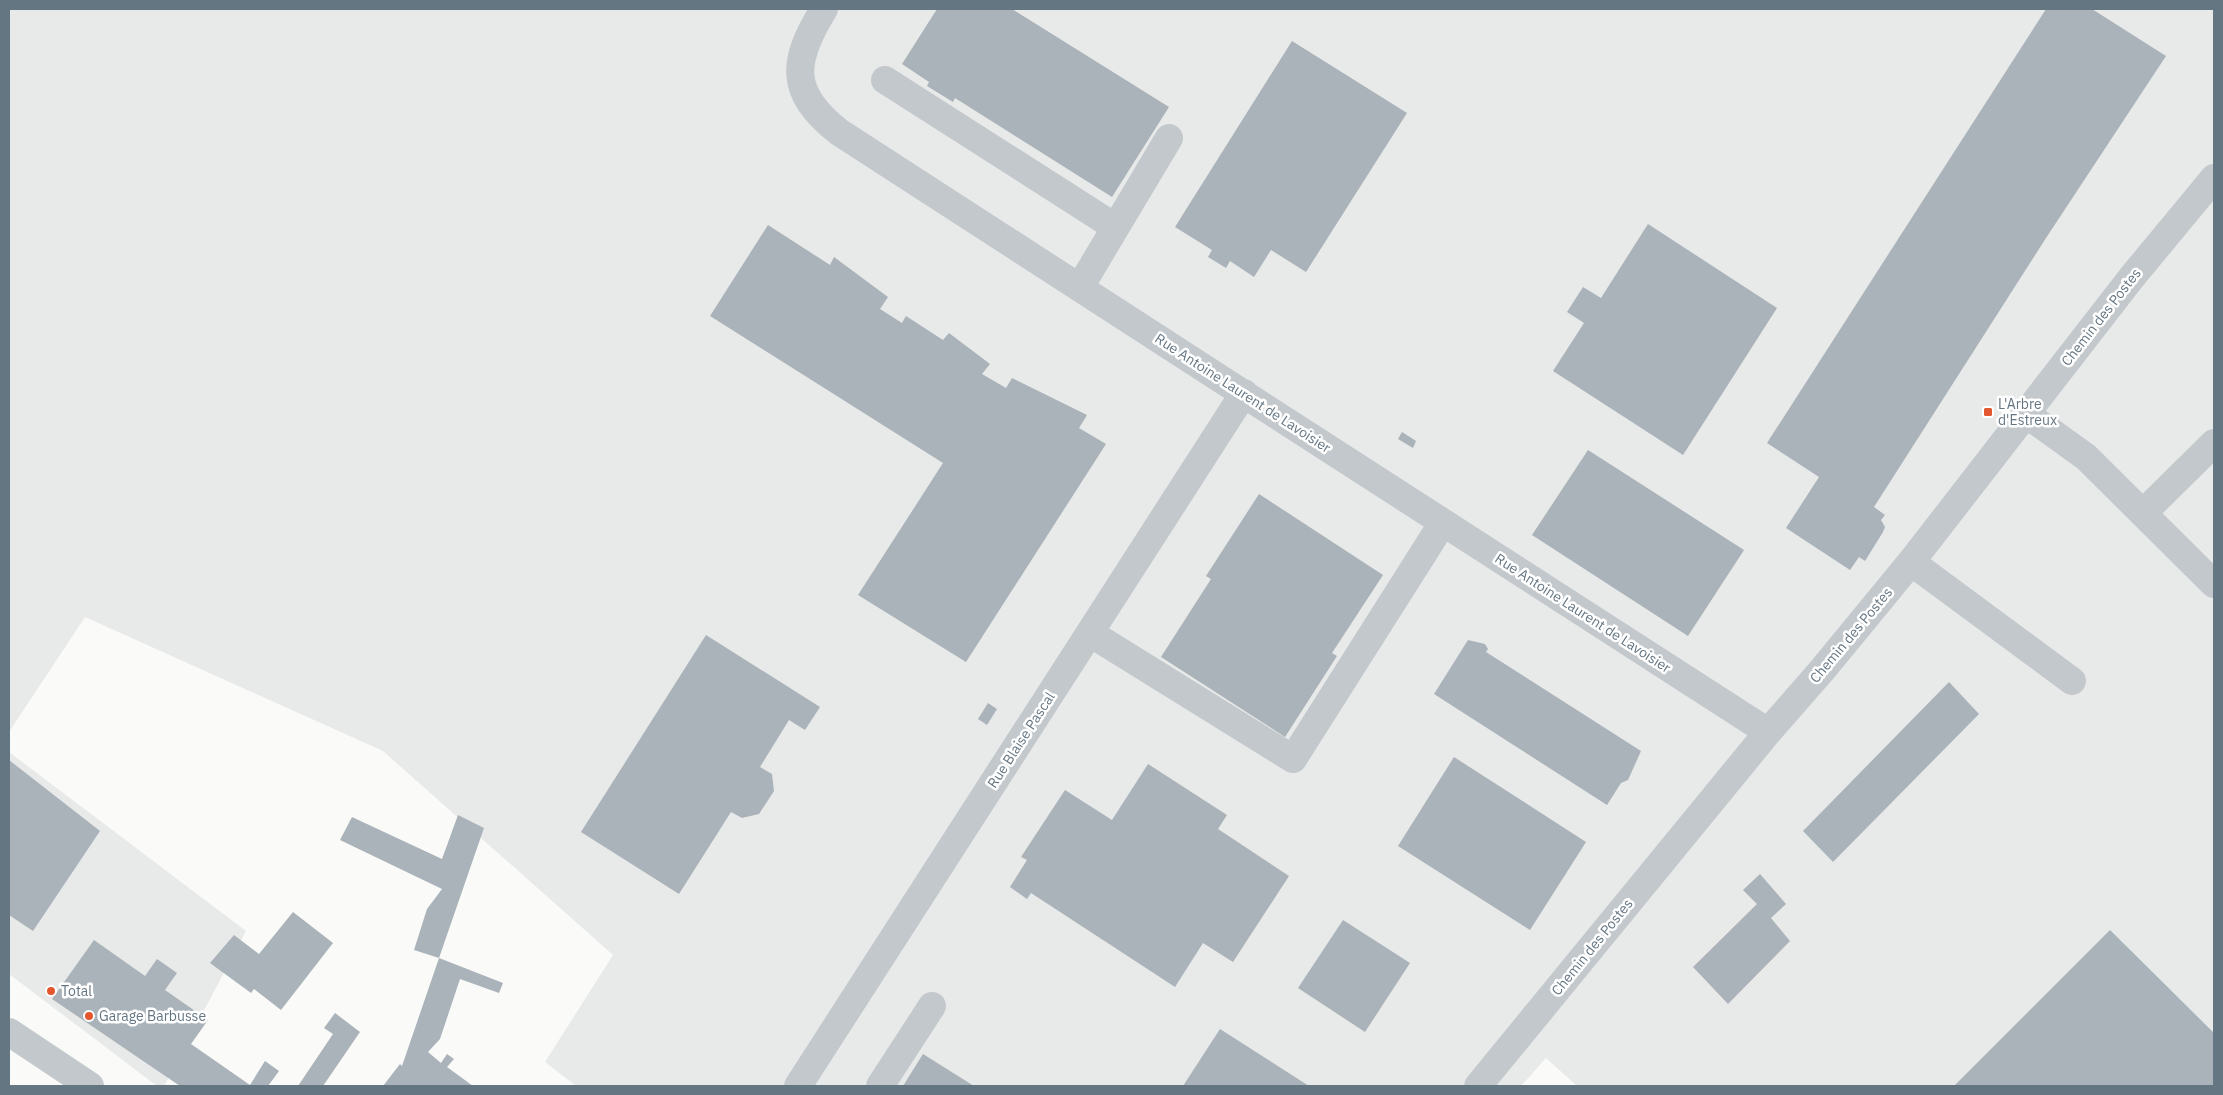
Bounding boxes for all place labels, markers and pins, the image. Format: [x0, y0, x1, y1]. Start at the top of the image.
place label: L'Arbre d'Estreux [1998, 395, 2057, 429]
marker: L'Arbre d'Estreux [1982, 406, 1994, 418]
place label: Total [61, 982, 92, 1000]
marker: Total [45, 985, 57, 997]
place label: Garage Barbusse [99, 1007, 206, 1025]
marker: Garage Barbusse [83, 1010, 95, 1022]

